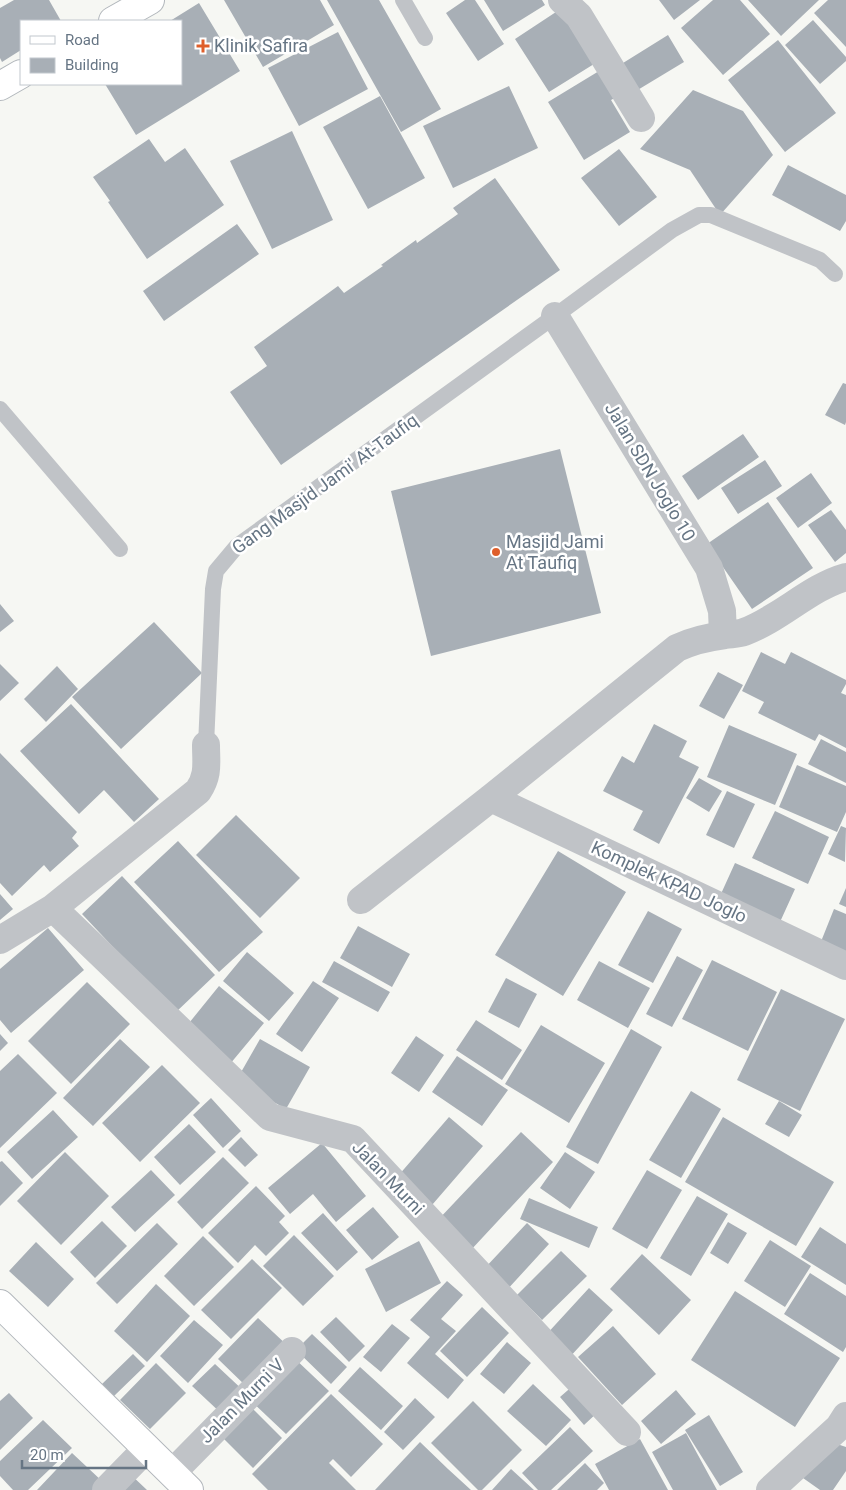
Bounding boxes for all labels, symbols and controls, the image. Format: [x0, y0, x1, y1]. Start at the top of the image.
legend [20, 20, 182, 85]
text: Road [65, 31, 99, 49]
place label: Klinik Safira [214, 35, 308, 56]
marker: Klinik Safira [196, 39, 210, 53]
text: Building [65, 56, 119, 74]
street label: Jalan SDN Joglo 10 [601, 399, 700, 545]
street label: Gang Masjid Jami' At-Taufiq [228, 409, 422, 558]
place label: Masjid Jami At Taufiq [506, 531, 604, 573]
marker: Masjid Jami At Taufiq [490, 546, 502, 558]
street label: Komplek KPAD Joglo [588, 836, 750, 927]
street label: Jalan Murni [348, 1136, 429, 1219]
street label: Jalan Murni V [195, 1354, 288, 1447]
scale bar [22, 1438, 146, 1470]
text: 20 m [30, 1446, 64, 1464]

